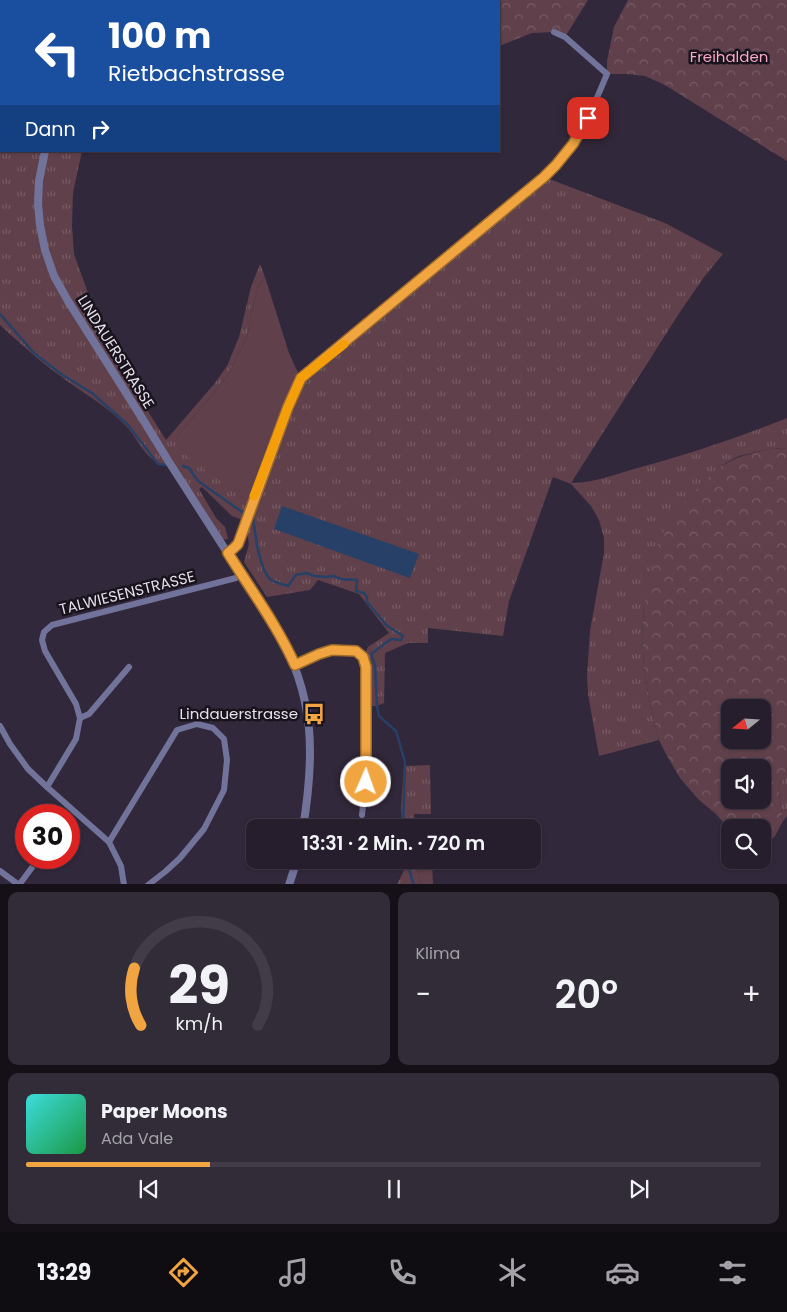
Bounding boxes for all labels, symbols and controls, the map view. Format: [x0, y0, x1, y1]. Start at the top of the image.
text: 100 m [108, 11, 211, 60]
icon: left [25, 20, 90, 85]
park label: Freihalden [690, 46, 768, 67]
text: Rietbachstrasse [108, 58, 285, 89]
pin [567, 97, 609, 139]
icon: arrive [574, 104, 602, 132]
icon: right [86, 115, 114, 143]
text: Dann [25, 116, 76, 143]
street label: LINDAUERSTRASSE [73, 291, 160, 412]
street label: TALWIESENSTRASSE [57, 565, 197, 620]
north arrow [721, 699, 771, 749]
map controls [721, 699, 771, 869]
bus stop icon: Lindauerstrasse [301, 701, 327, 727]
place label: Lindauerstrasse [179, 703, 298, 724]
position arrow [339, 755, 391, 807]
button: sound [721, 759, 771, 809]
speed limit sign: 30 [15, 804, 80, 869]
button: search [721, 819, 771, 869]
text: 13:31 · 2 Min. · 720 m [302, 830, 485, 857]
text: Klima [416, 942, 460, 965]
text: 29 [168, 949, 230, 1022]
text: 20° [555, 968, 618, 1021]
text: − [416, 975, 431, 1014]
text: + [742, 975, 761, 1014]
text: km/h [175, 1011, 223, 1036]
text: Paper Moons [101, 1098, 228, 1125]
text: Ada Vale [101, 1127, 173, 1150]
icon: previous [135, 1175, 163, 1203]
icon: pause [380, 1175, 408, 1203]
icon: next [625, 1175, 653, 1203]
icon: directions [166, 1255, 201, 1290]
icon: music [276, 1255, 311, 1290]
icon: phone [385, 1255, 420, 1290]
icon: climate [495, 1255, 530, 1290]
icon: car [605, 1255, 640, 1290]
icon: filters [715, 1255, 750, 1290]
text: 13:29 [37, 1257, 91, 1288]

